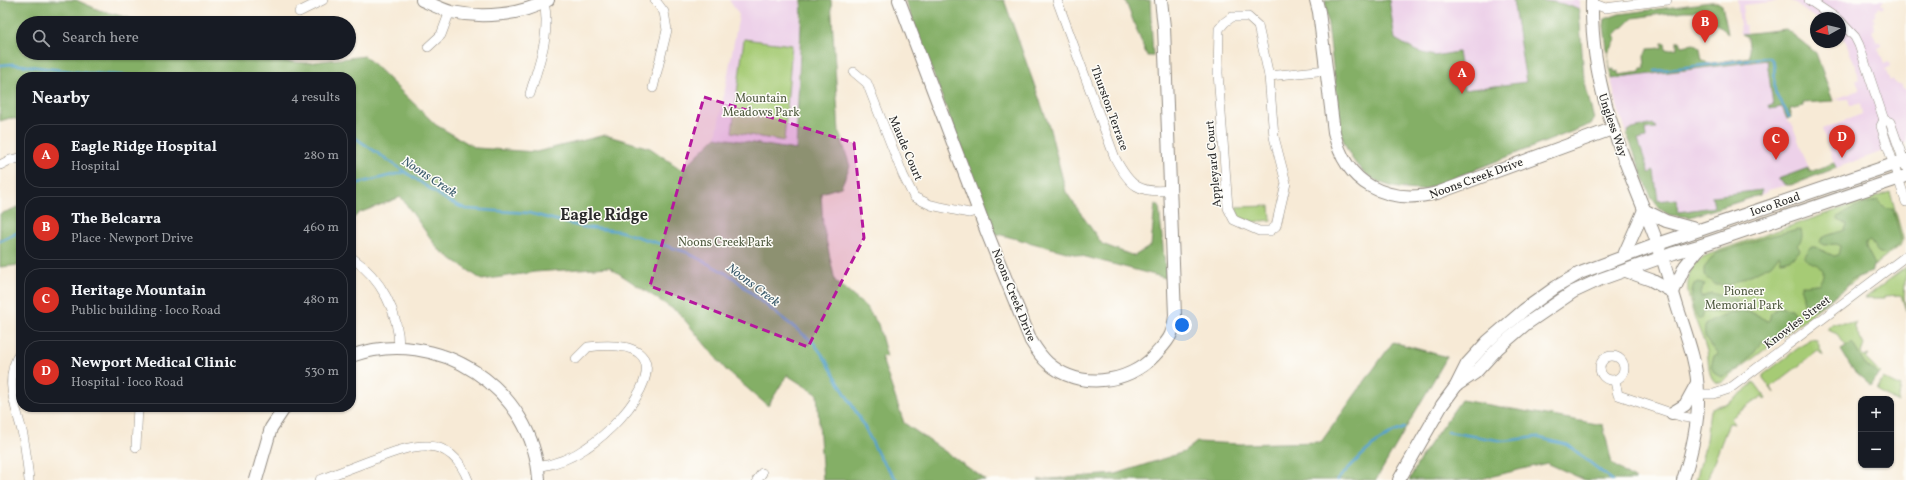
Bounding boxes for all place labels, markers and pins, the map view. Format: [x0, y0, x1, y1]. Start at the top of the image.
pin: B [1692, 10, 1718, 43]
pin: A [1449, 61, 1475, 94]
pin: D [1829, 125, 1855, 158]
pin: C [1763, 127, 1789, 160]

